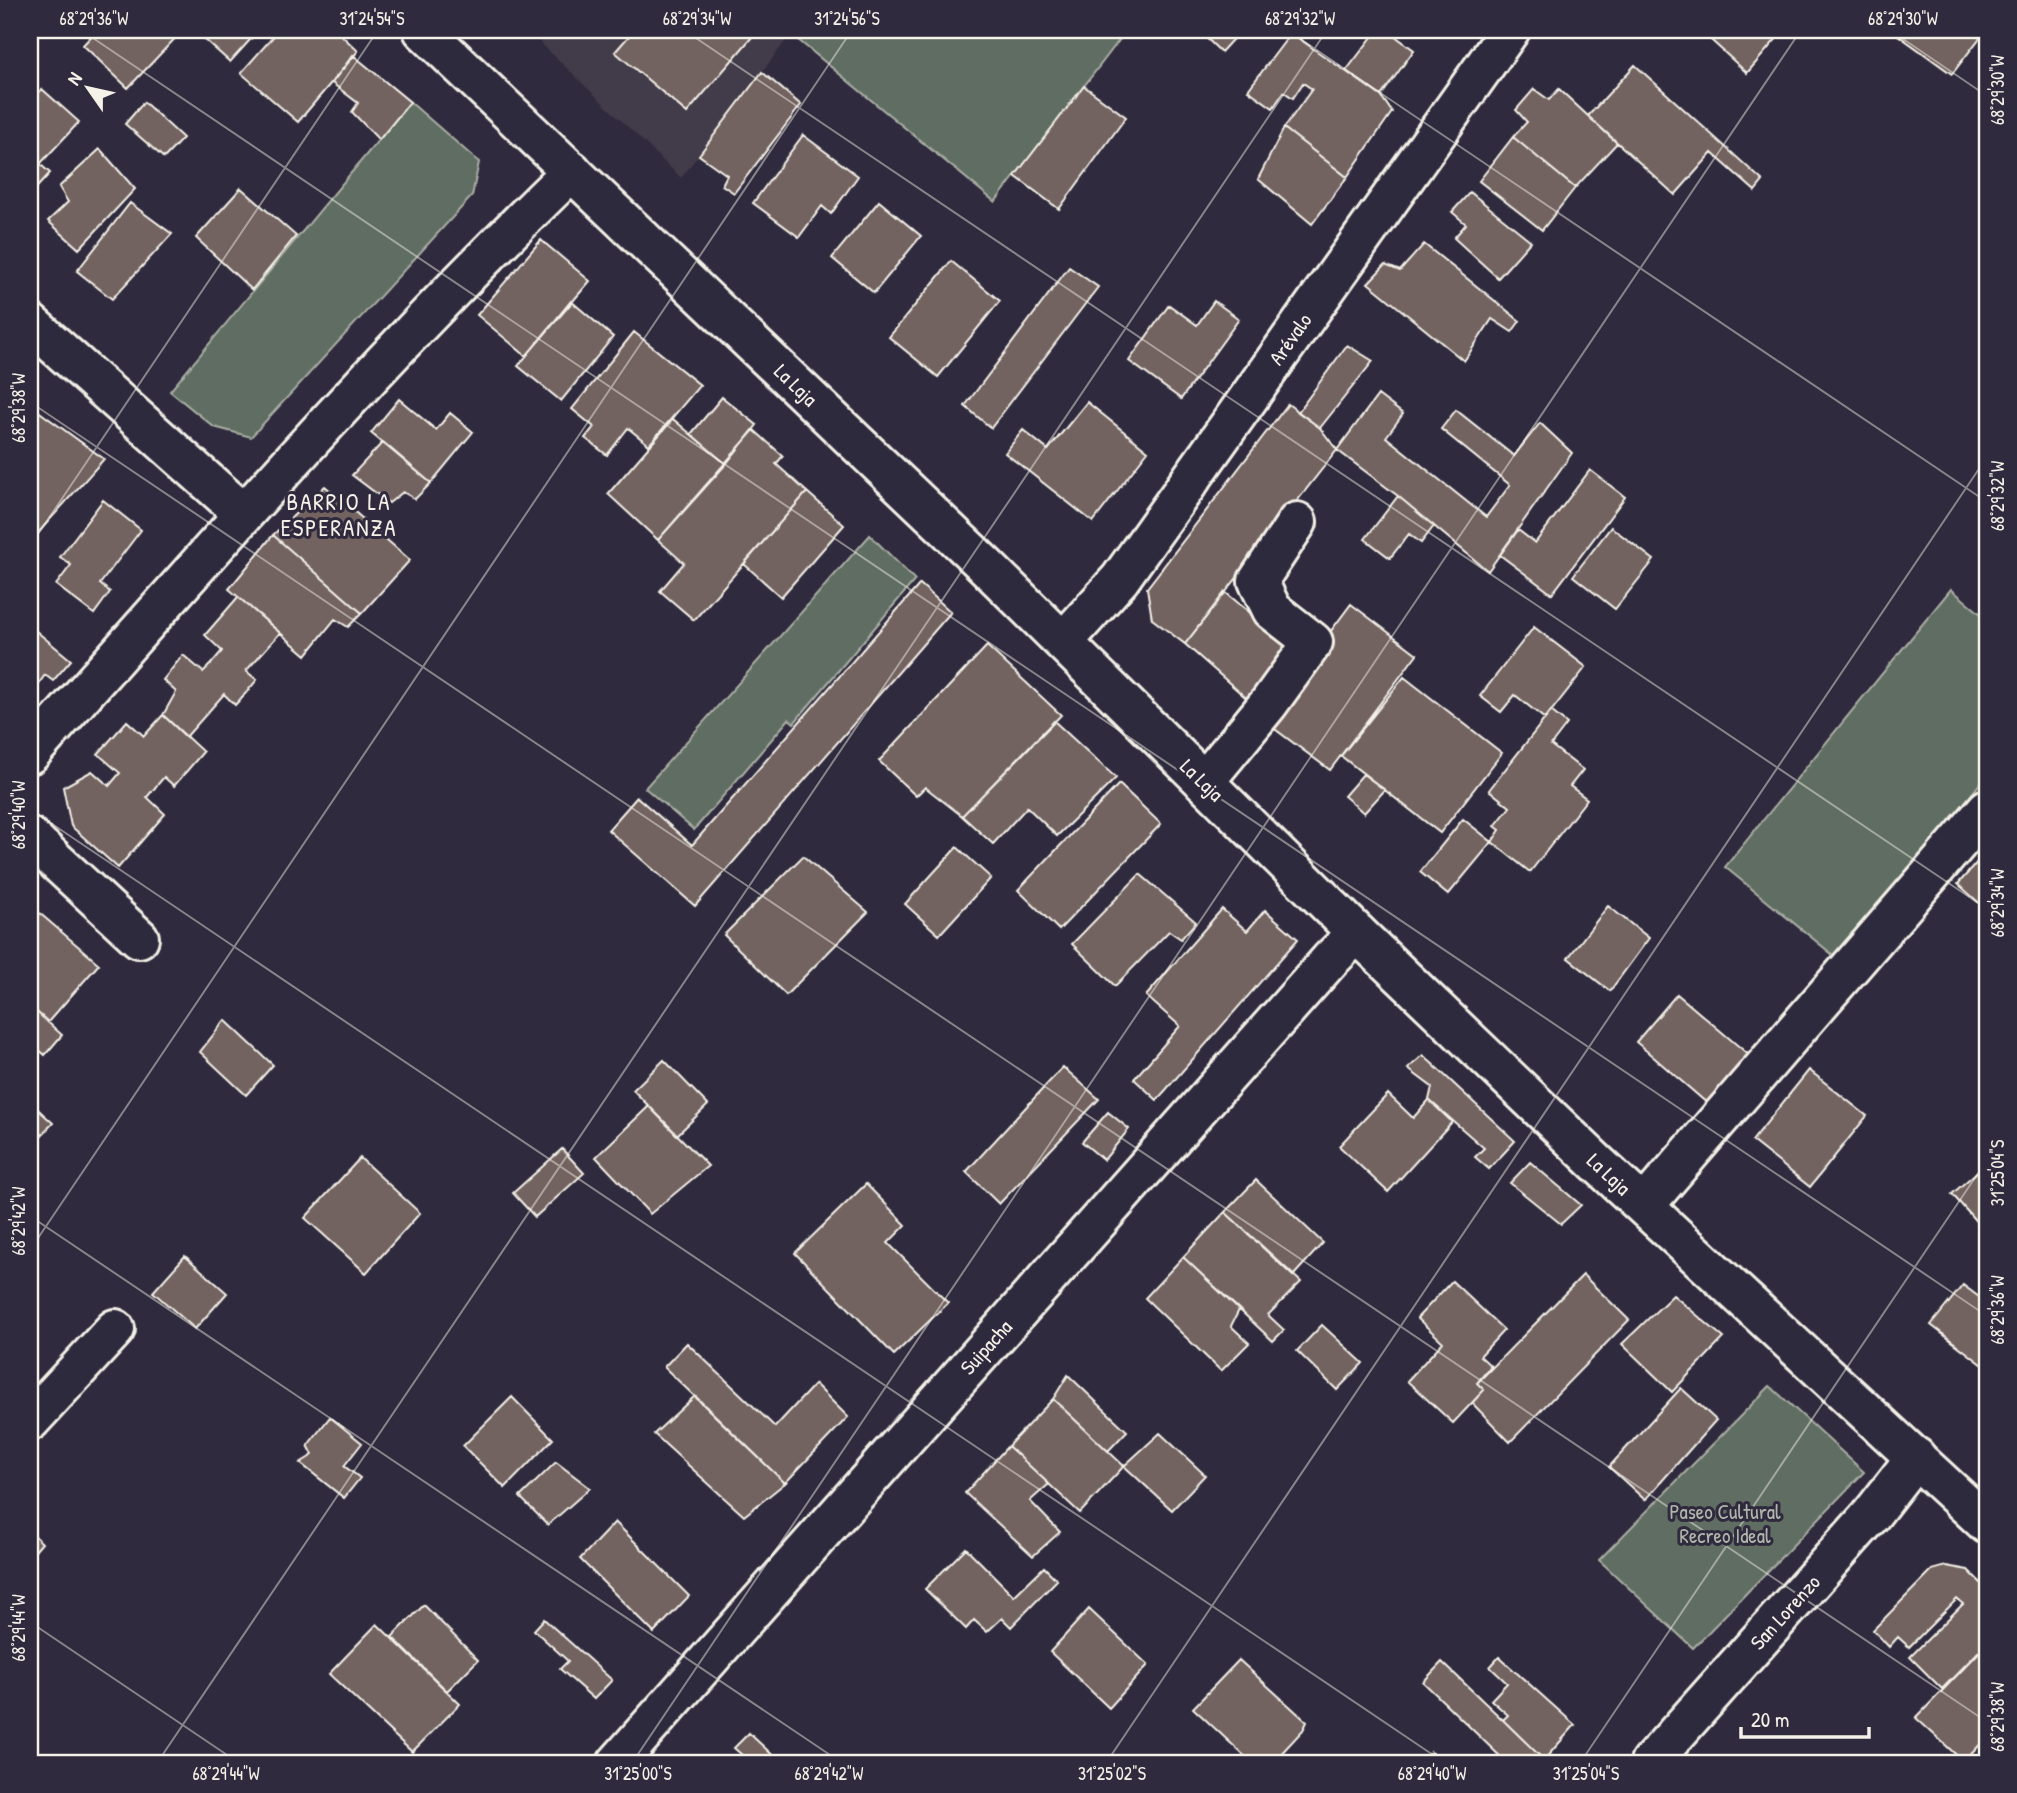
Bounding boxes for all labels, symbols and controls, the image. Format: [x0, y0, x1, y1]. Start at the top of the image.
text: 68°29'36"W [60, 6, 128, 31]
text: 31°24'54"S [340, 6, 404, 31]
text: 68°29'34"W [663, 6, 731, 31]
text: 31°24'56"S [814, 6, 880, 31]
text: 68°29'32"W [1265, 6, 1335, 31]
text: 68°29'30"W [1868, 6, 1938, 31]
north arrow [52, 52, 122, 122]
text: 68°29'30"W [1985, 55, 2010, 125]
text: N [60, 67, 88, 90]
street label: Arévalo [1262, 307, 1318, 371]
street label: La Laja [768, 357, 824, 413]
text: 68°29'38"W [6, 373, 31, 443]
text: 68°29'32"W [1985, 461, 2010, 531]
district label: BARRIO LA ESPERANZA [281, 486, 397, 543]
street label: La Laja [1174, 752, 1230, 808]
text: 68°29'40"W [6, 781, 31, 849]
text: 68°29'34"W [1985, 869, 2010, 937]
text: 31°25'04"S [1985, 1140, 2010, 1206]
street label: La Laja [1581, 1146, 1637, 1202]
text: 68°29'42"W [6, 1187, 31, 1255]
text: 68°29'36"W [1985, 1276, 2010, 1344]
street label: Suipacha [953, 1313, 1019, 1381]
park label: Paseo Cultural Recreo Ideal [1669, 1497, 1781, 1550]
street label: San Lorenzo [1743, 1568, 1827, 1656]
text: 68°29'44"W [6, 1594, 31, 1662]
text: 68°29'38"W [1985, 1682, 2010, 1752]
scale bar [1741, 1695, 1868, 1739]
text: 20 m [1751, 1705, 1789, 1734]
text: 68°29'44"W [192, 1761, 260, 1786]
text: 31°25'00"S [604, 1761, 672, 1786]
text: 68°29'42"W [795, 1761, 863, 1786]
text: 31°25'02"S [1078, 1761, 1146, 1786]
text: 68°29'40"W [1398, 1761, 1466, 1786]
text: 31°25'04"S [1553, 1761, 1619, 1786]

